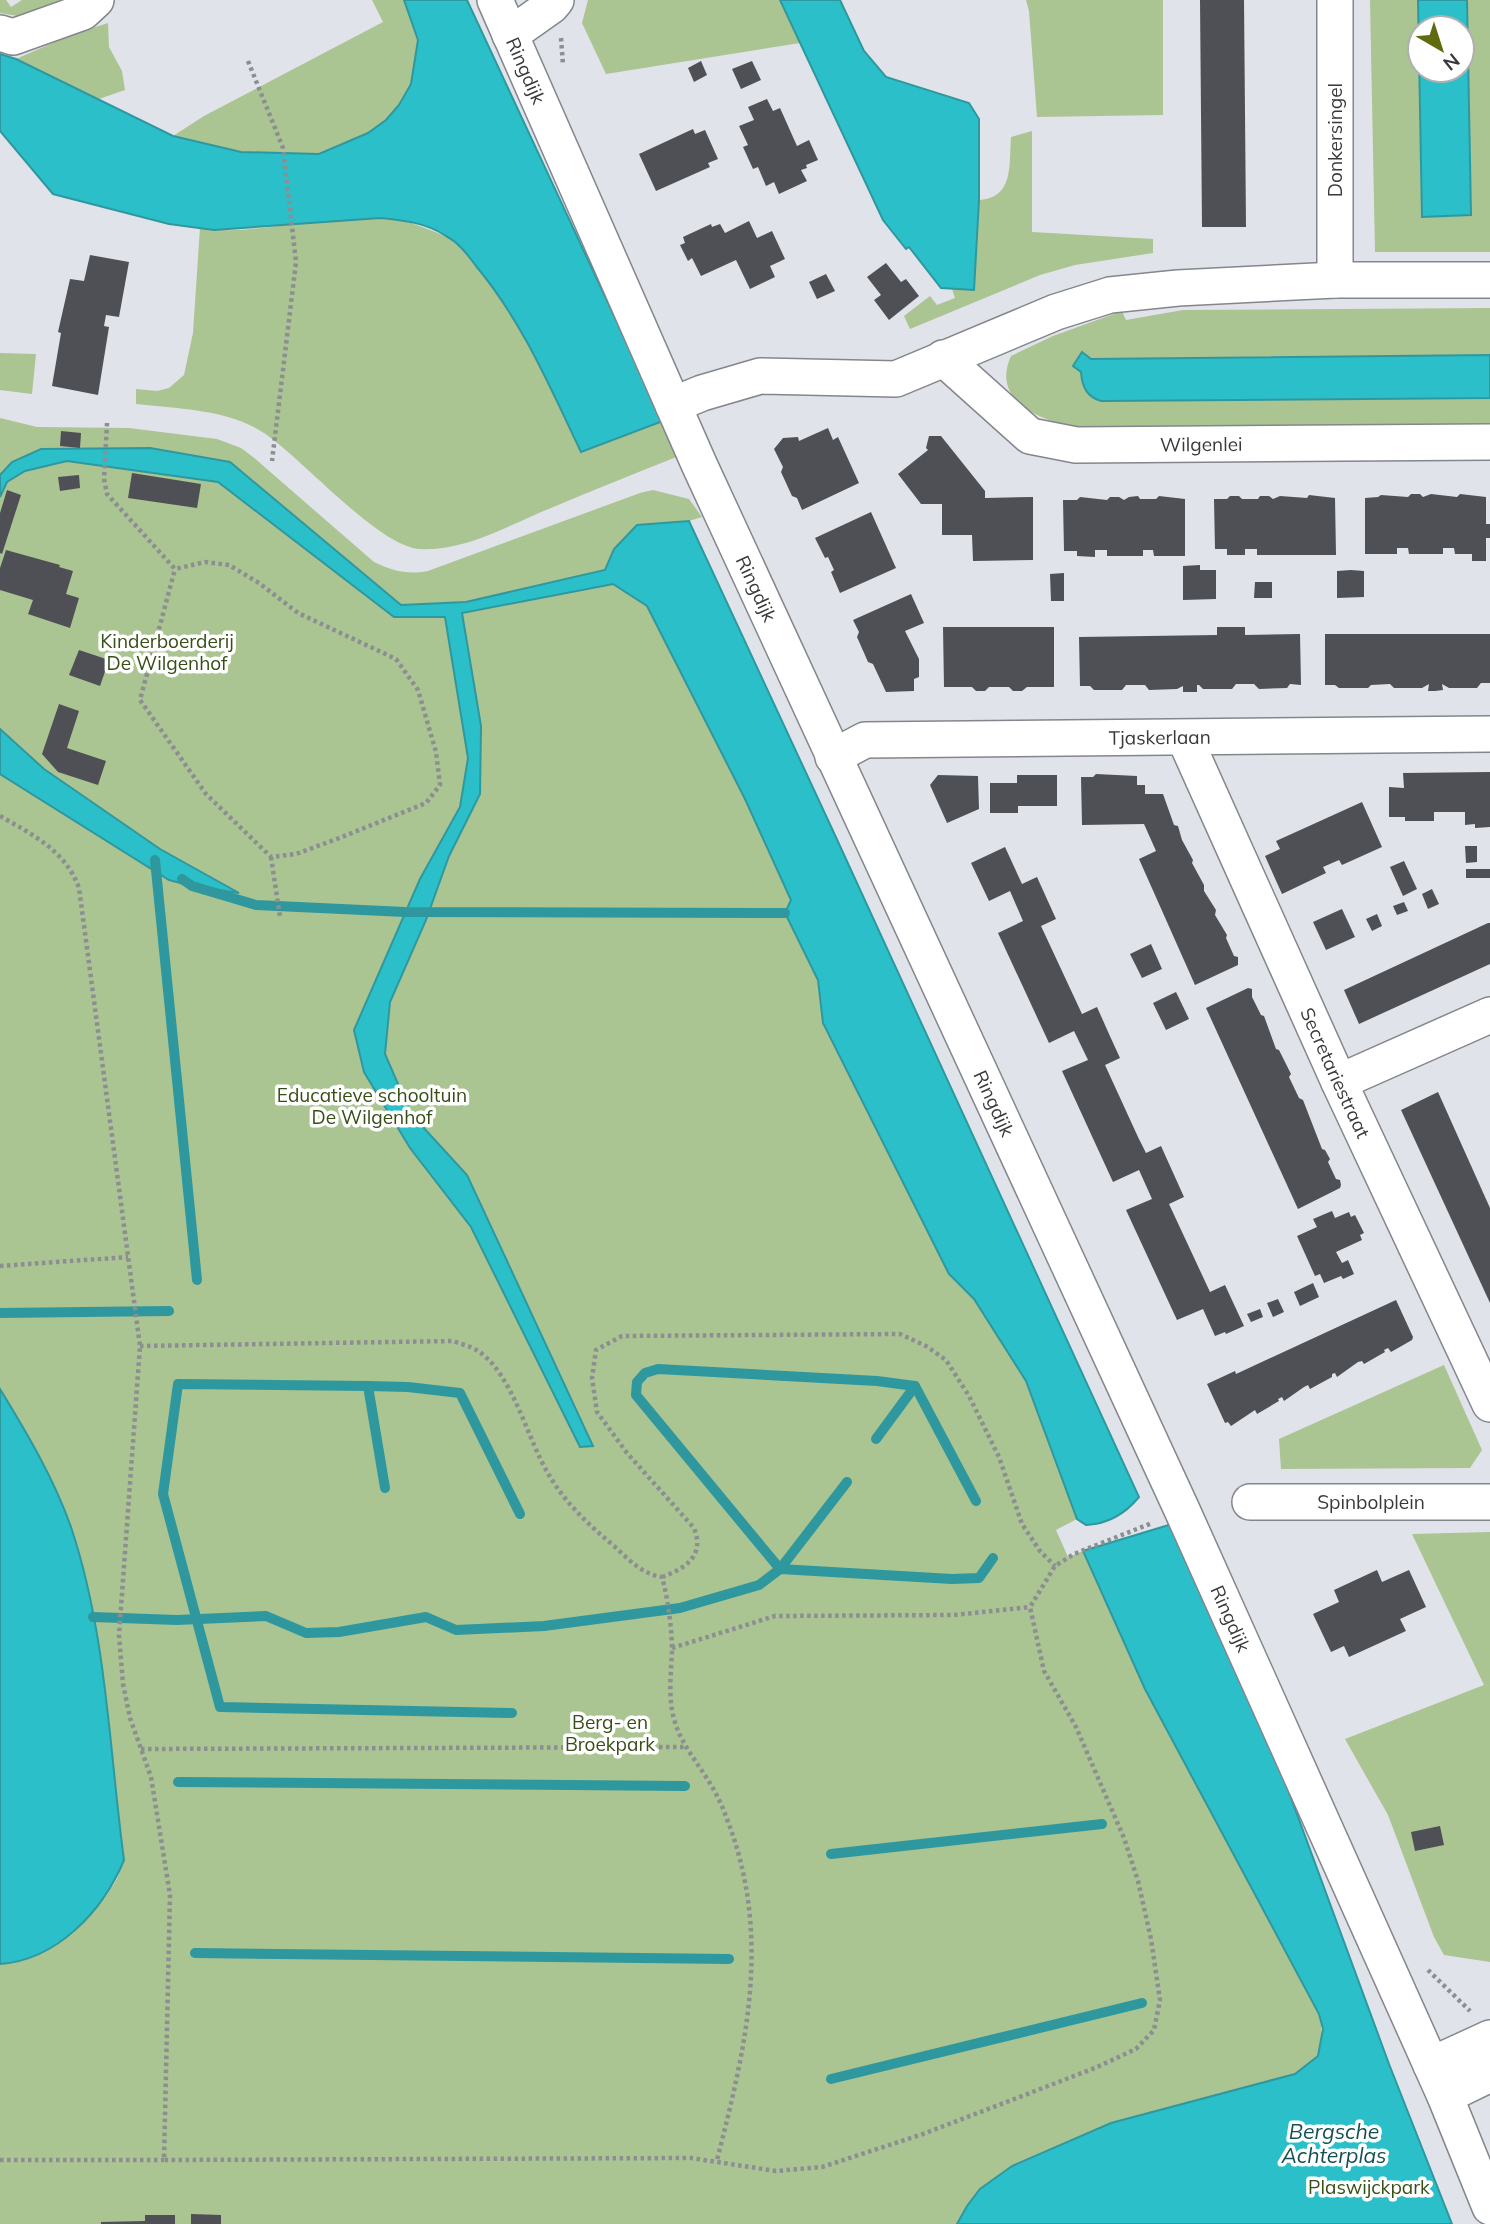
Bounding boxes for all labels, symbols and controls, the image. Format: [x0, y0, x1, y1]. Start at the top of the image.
north arrow [1406, 14, 1476, 84]
street label: Ringdijk [501, 33, 551, 108]
text: N [1439, 48, 1465, 76]
street label: Donkersingel [1323, 83, 1347, 197]
street label: Wilgenlei [1160, 432, 1243, 456]
street label: Ringdijk [731, 551, 782, 626]
park label: Kinderboerderij De Wilgenhof [100, 629, 234, 675]
street label: Tjaskerlaan [1109, 725, 1211, 750]
street label: Secretariestraat [1295, 1004, 1376, 1142]
street label: Ringdijk [969, 1066, 1020, 1141]
park label: Educatieve schooltuin De Wilgenhof [277, 1083, 467, 1129]
street label: Spinbolplein [1317, 1490, 1425, 1514]
street label: Ringdijk [1205, 1581, 1256, 1656]
park label: Berg- en Broekpark [565, 1710, 655, 1756]
water label: Bergsche Achterplas [1281, 2118, 1386, 2168]
park label: Plaswijckpark [1308, 2175, 1430, 2199]

